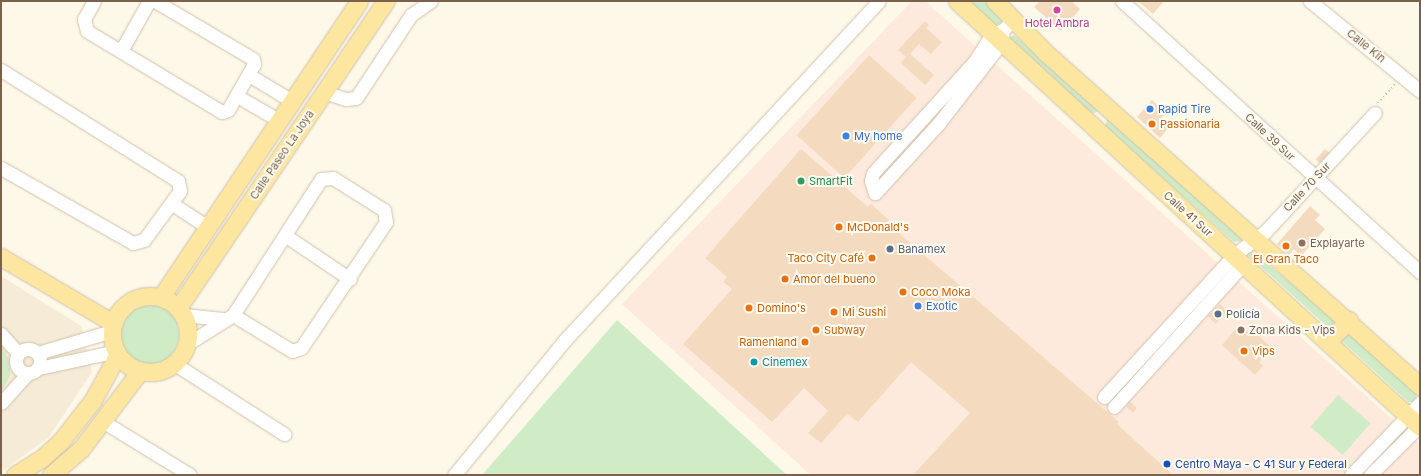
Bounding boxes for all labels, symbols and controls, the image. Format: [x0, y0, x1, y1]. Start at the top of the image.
marker: Hotel Ambra [1052, 5, 1062, 15]
place label: Hotel Ambra [1025, 16, 1089, 30]
street label: Calle Kin [1344, 26, 1388, 66]
place label: Rapid Tire [1158, 102, 1211, 116]
marker: Rapid Tire [1145, 104, 1155, 114]
street label: Calle Paseo La Joya [247, 108, 317, 202]
street label: Calle 39 Sur [1242, 111, 1298, 163]
place label: Passionaria [1160, 117, 1220, 131]
marker: Passionaria [1147, 119, 1157, 129]
place label: My home [854, 129, 902, 143]
marker: My home [841, 131, 851, 141]
street label: Calle 70 Sur [1281, 160, 1333, 214]
place label: SmartFit [809, 174, 853, 188]
marker: SmartFit [796, 176, 806, 186]
street label: Calle 41 Sur [1161, 189, 1215, 239]
place label: McDonald's [847, 220, 909, 234]
marker: McDonald's [834, 222, 844, 232]
place label: Explayarte [1310, 236, 1365, 250]
marker: Explayarte [1297, 238, 1307, 248]
marker: El Gran Taco [1281, 241, 1291, 251]
place label: Banamex [898, 242, 946, 256]
marker: Banamex [885, 244, 895, 254]
place label: Taco City Café [787, 251, 864, 265]
place label: El Gran Taco [1253, 252, 1319, 266]
marker: Taco City Café [867, 253, 877, 263]
place label: Amor del bueno [793, 272, 876, 286]
marker: Amor del bueno [780, 274, 790, 284]
place label: Coco Moka [911, 285, 970, 299]
marker: Coco Moka [898, 287, 908, 297]
place label: Exotic [926, 299, 958, 313]
place label: Domino's [757, 301, 806, 315]
marker: Exotic [913, 301, 923, 311]
marker: Domino's [744, 303, 754, 313]
place label: Mi Sushi [842, 305, 886, 319]
marker: Mi Sushi [829, 307, 839, 317]
place label: Policía [1226, 307, 1260, 321]
marker: Policía [1213, 309, 1223, 319]
place label: Subway [824, 323, 865, 337]
place label: Zona Kids - Vips [1249, 323, 1335, 337]
marker: Subway [811, 325, 821, 335]
marker: Zona Kids - Vips [1236, 325, 1246, 335]
place label: Ramenland [739, 335, 797, 349]
marker: Ramenland [800, 337, 810, 347]
place label: Vips [1252, 344, 1275, 358]
marker: Vips [1239, 346, 1249, 356]
place label: Cinemex [762, 355, 807, 369]
marker: Cinemex [749, 357, 759, 367]
place label: Centro Maya - C 41 Sur y Federal [1175, 457, 1347, 471]
marker: Centro Maya - C 41 Sur y Federal [1162, 459, 1172, 469]

